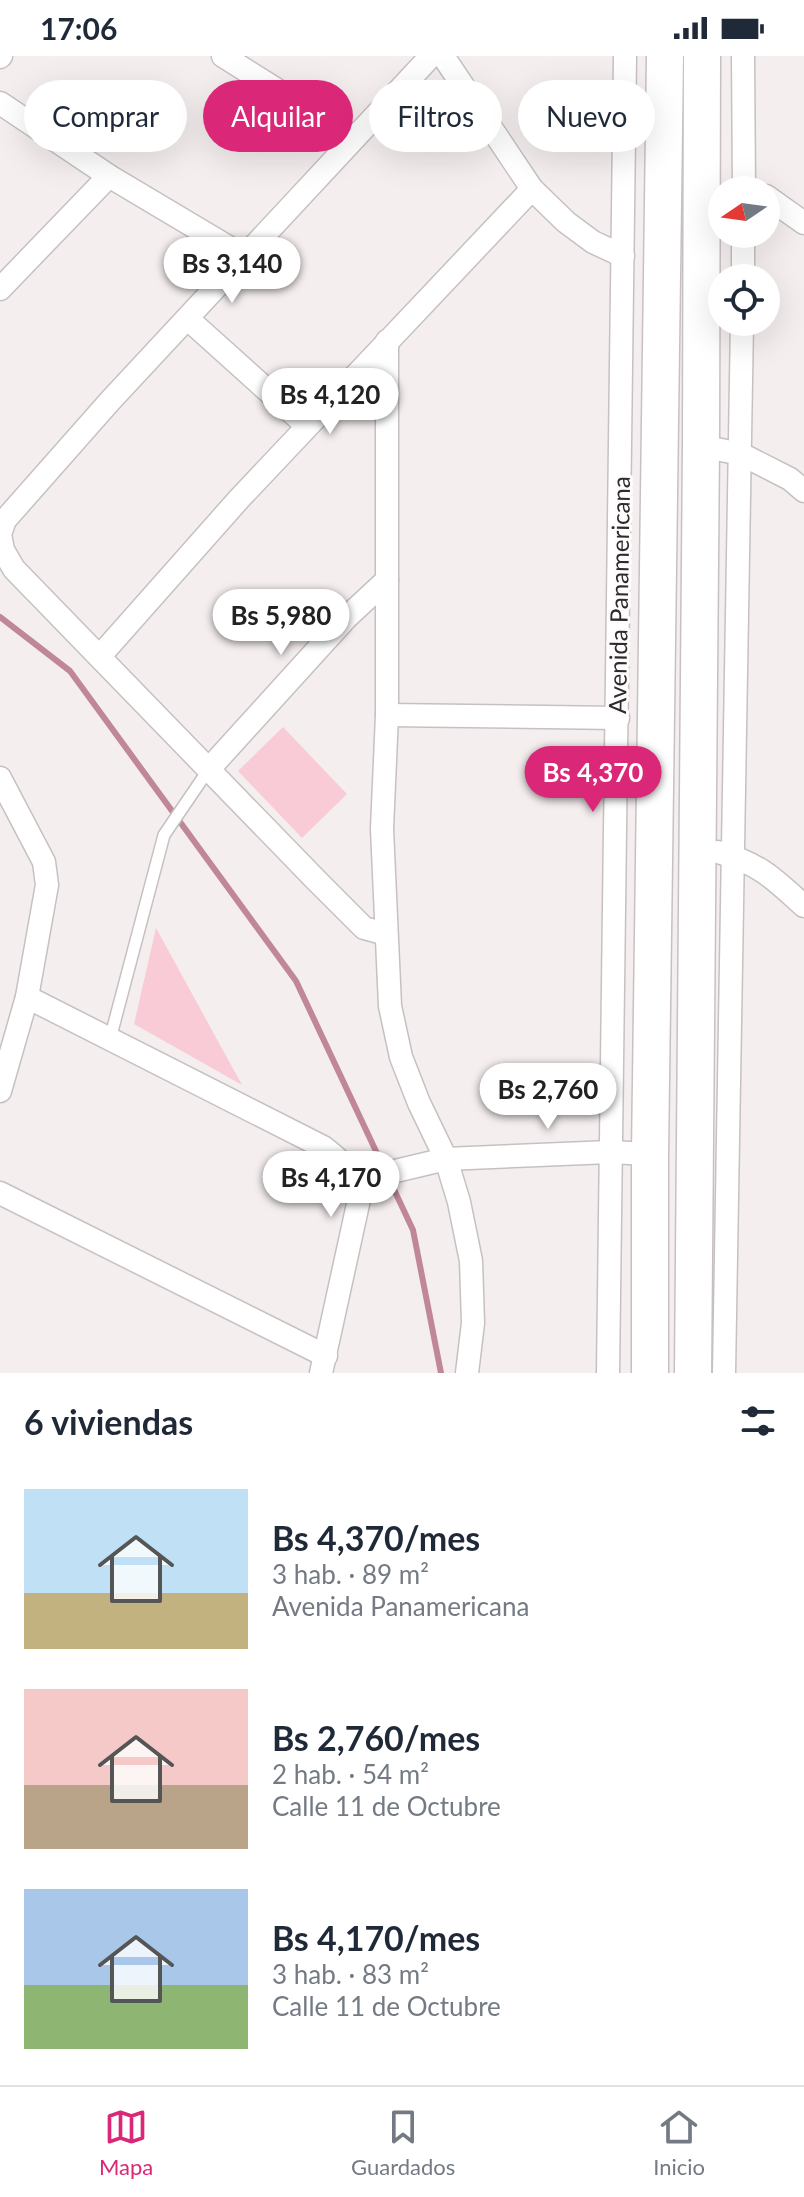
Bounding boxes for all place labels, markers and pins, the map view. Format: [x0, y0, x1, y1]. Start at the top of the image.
pin: Bs 3,140 [149, 237, 315, 305]
pin: Bs 4,120 [247, 368, 413, 436]
pin: Bs 5,980 [198, 589, 364, 657]
pin: Bs 4,370 [510, 746, 676, 814]
pin: Bs 2,760 [465, 1063, 631, 1131]
pin: Bs 4,170 [248, 1151, 414, 1219]

